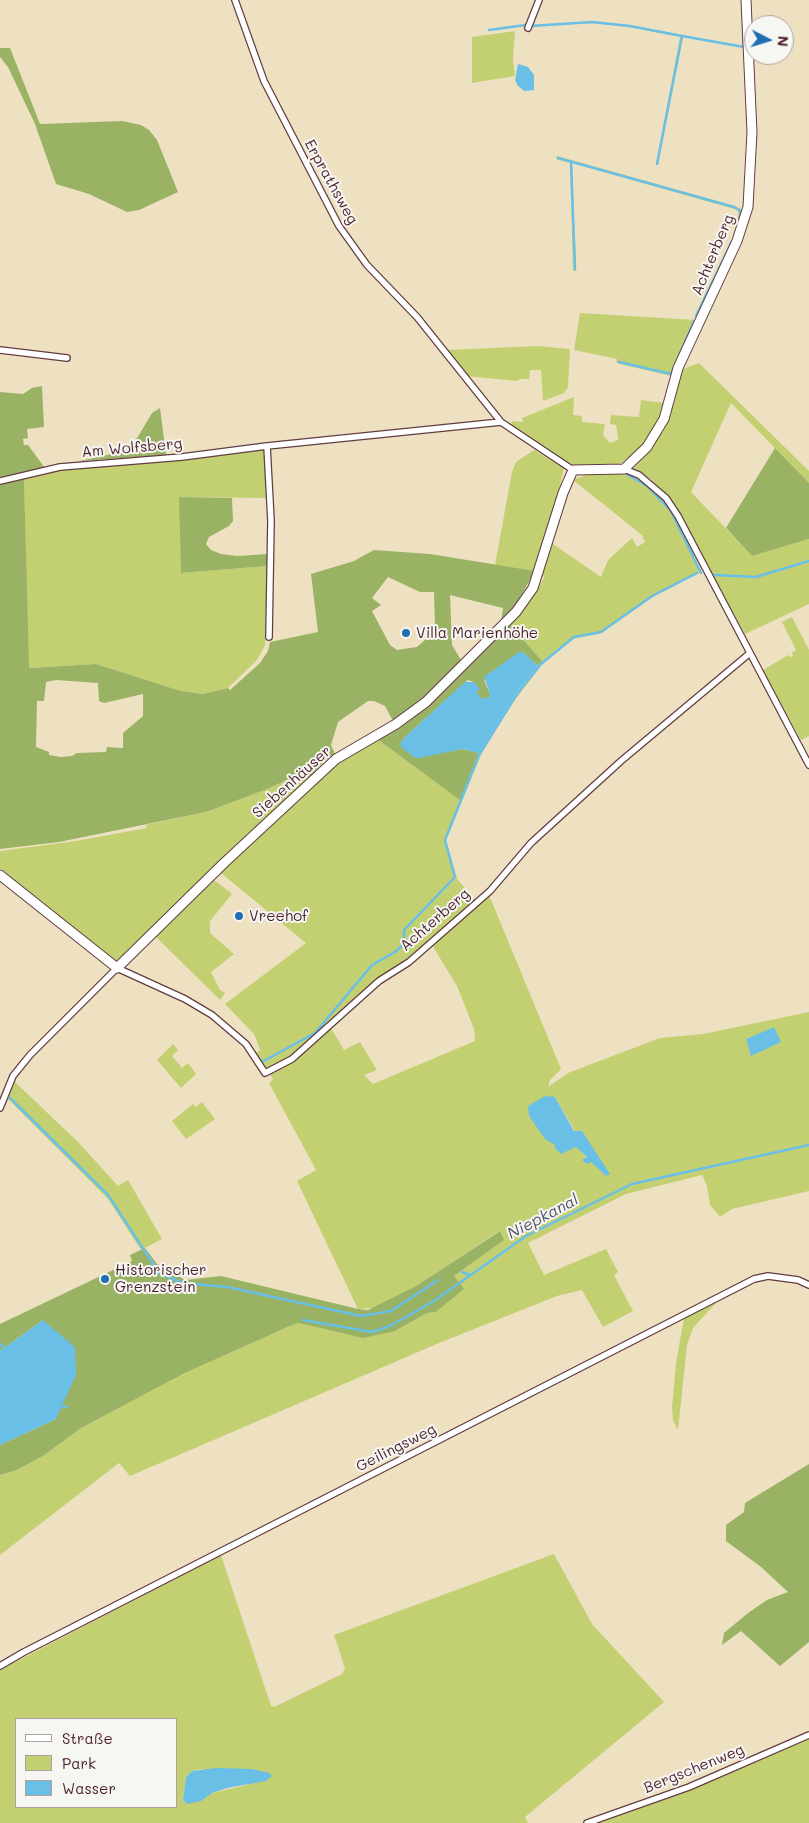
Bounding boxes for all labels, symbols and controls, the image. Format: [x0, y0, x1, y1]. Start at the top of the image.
north arrow [744, 15, 794, 65]
text: N [774, 35, 793, 47]
street label: Erprathsweg [300, 136, 362, 228]
street label: Achterberg [688, 212, 738, 298]
street label: Am Wolfsberg [81, 435, 183, 461]
place label: Villa Marienhöhe [416, 624, 538, 642]
marker: Villa Marienhöhe [400, 627, 412, 639]
street label: Siebenhäuser [249, 742, 335, 822]
street label: Achterberg [397, 885, 473, 955]
place label: Vreehof [249, 907, 308, 925]
marker: Vreehof [233, 910, 245, 922]
water label: Niepkanal [504, 1190, 582, 1244]
place label: Historischer Grenzstein [115, 1261, 207, 1296]
marker: Historischer Grenzstein [99, 1273, 111, 1285]
street label: Geilingsweg [353, 1420, 439, 1476]
legend [15, 1718, 178, 1808]
text: Straße [62, 1728, 113, 1748]
street label: Bergschenweg [641, 1741, 747, 1797]
text: Park [62, 1753, 96, 1773]
text: Wasser [62, 1778, 116, 1798]

